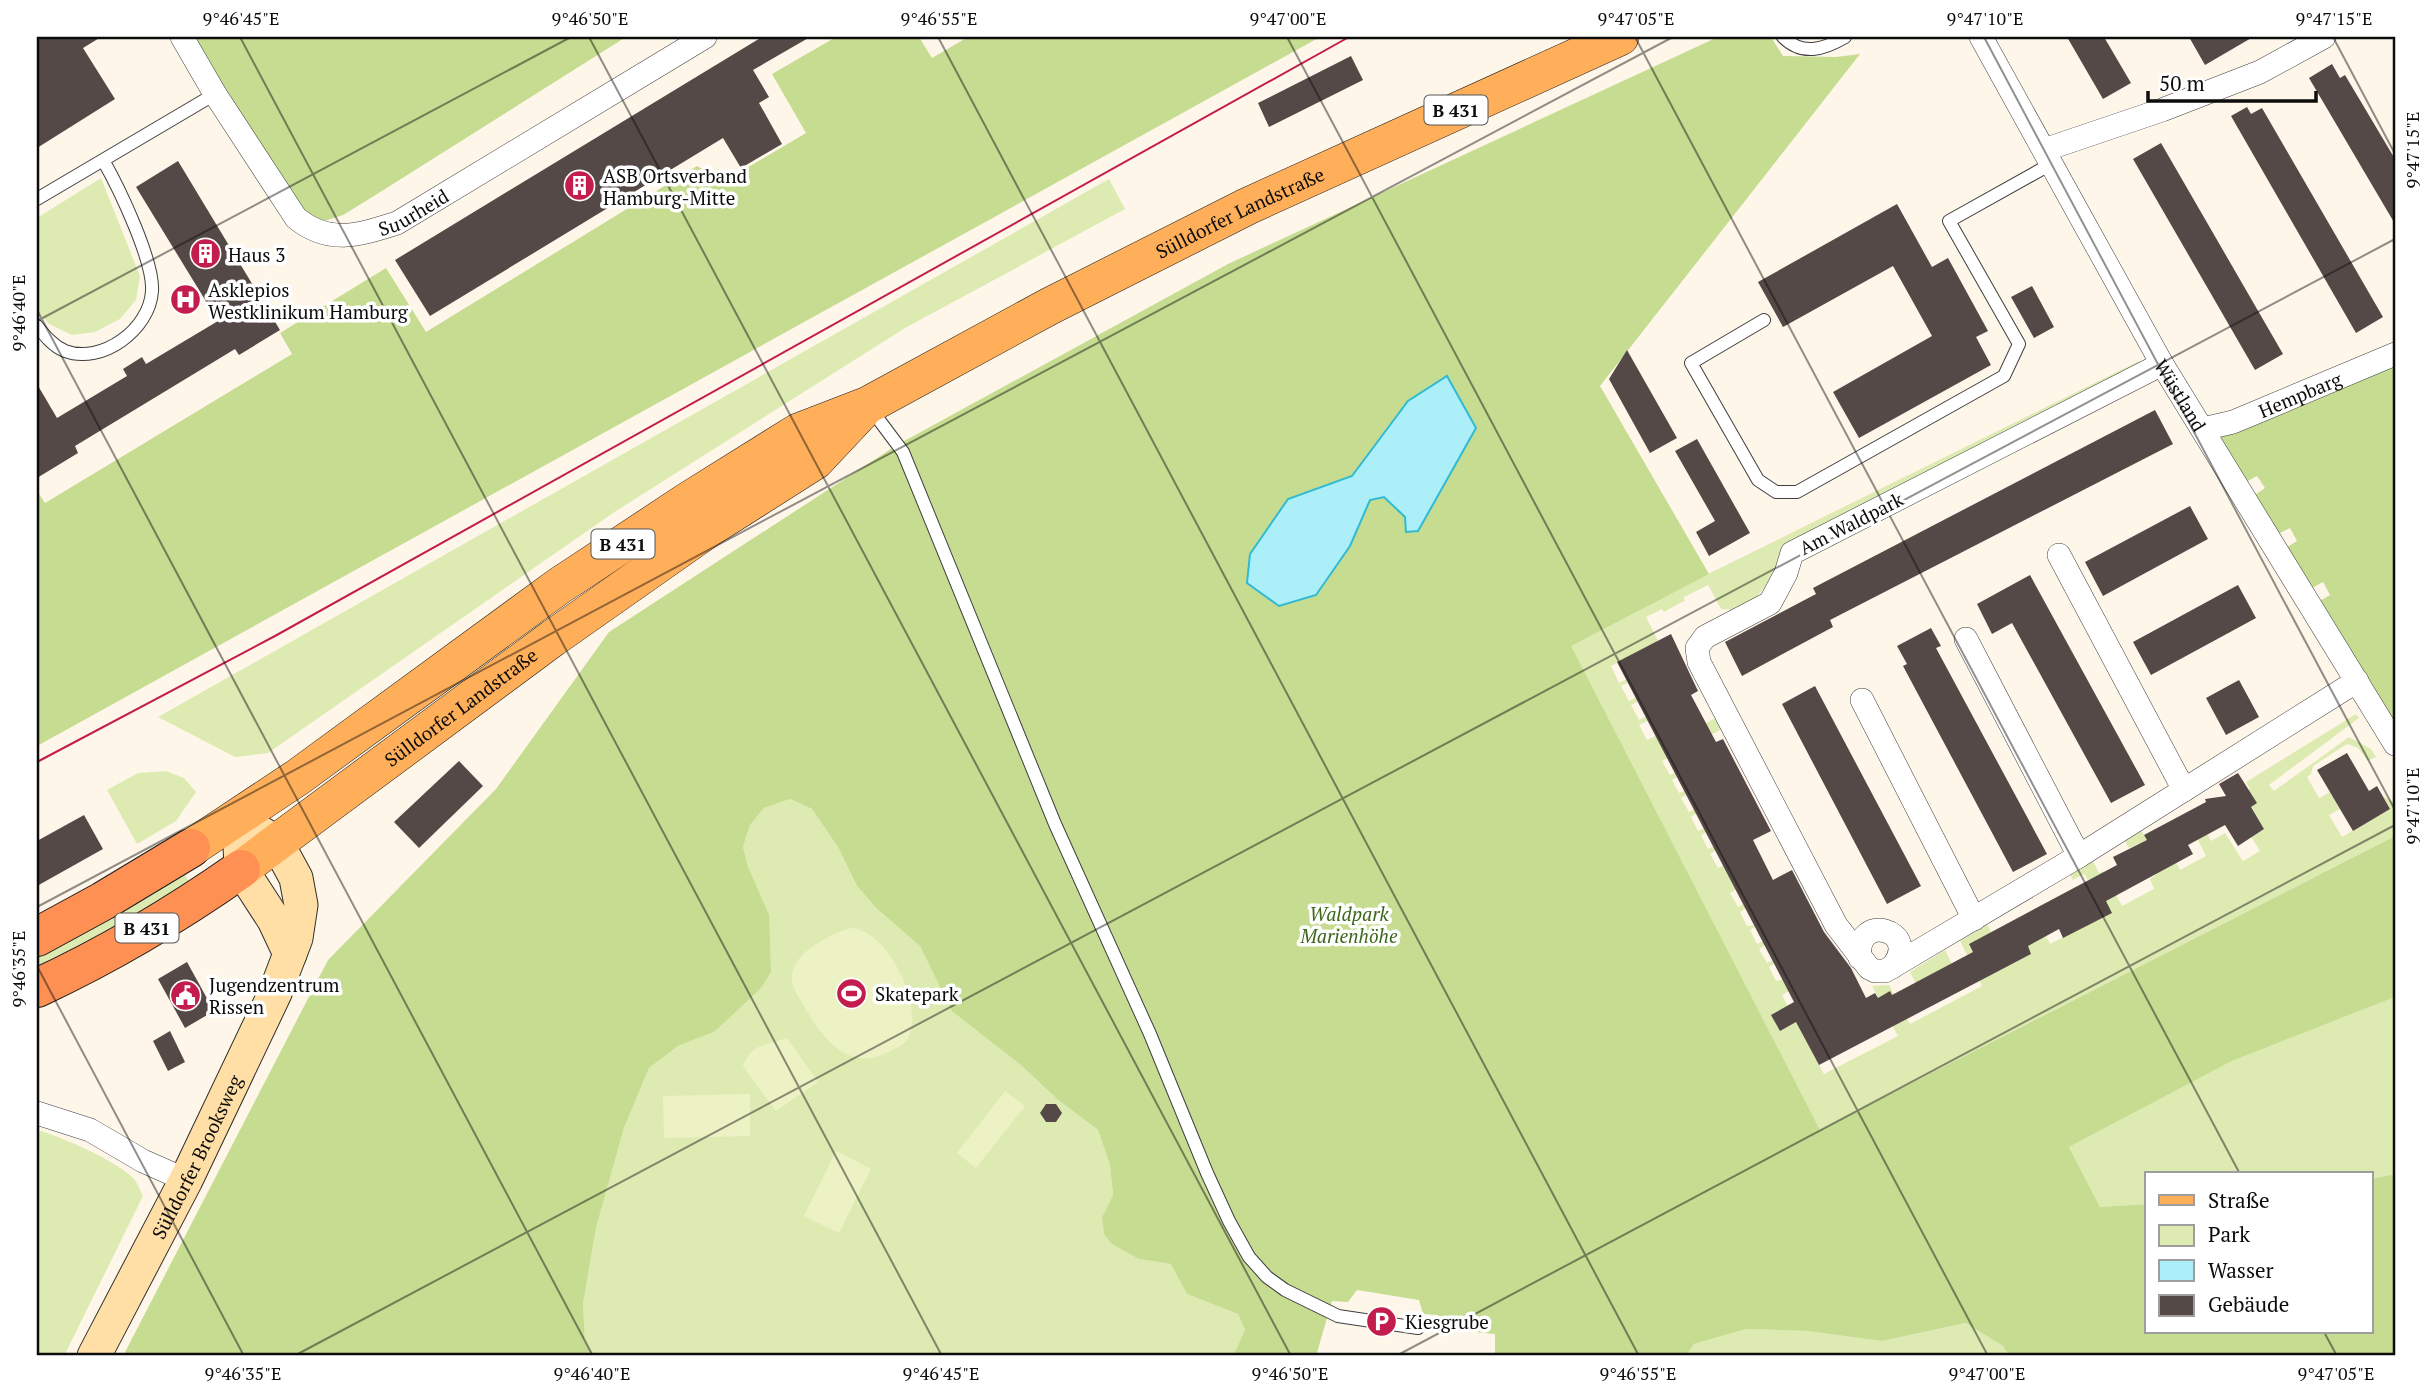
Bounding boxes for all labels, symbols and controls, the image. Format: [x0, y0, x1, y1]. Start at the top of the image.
text: 9°46'45"E [203, 6, 279, 30]
text: 9°46'50"E [552, 6, 628, 30]
text: 9°46'55"E [901, 6, 977, 30]
text: 9°47'00"E [1250, 6, 1326, 30]
text: 9°47'05"E [1598, 6, 1674, 30]
text: 9°47'10"E [1947, 6, 2023, 30]
text: 9°47'15"E [2296, 6, 2372, 30]
scale bar [2148, 60, 2316, 104]
text: 50 m [2159, 69, 2205, 97]
road number: B 431 [1424, 96, 1488, 124]
text: 9°47'15"E [2400, 112, 2424, 188]
street label: Sülldorfer Landstraße [1151, 161, 1328, 263]
place label: ASB Ortsverband Hamburg-Mitte [603, 163, 747, 210]
building icon: ASB Ortsverband Hamburg-Mitte [563, 169, 597, 203]
street label: Suurheid [375, 182, 453, 241]
building icon: Haus 3 [188, 237, 222, 271]
place label: Haus 3 [228, 242, 285, 267]
text: 9°46'40"E [6, 275, 30, 351]
place label: Asklepios Westklinikum Hamburg [208, 277, 409, 324]
hospital icon: Asklepios Westklinikum Hamburg [168, 283, 202, 317]
street label: Wüstland [2149, 354, 2213, 436]
street label: Hempbarg [2254, 365, 2346, 423]
street label: Am Waldpark [1795, 486, 1908, 560]
road number: B 431 [592, 530, 654, 558]
street label: Sülldorfer Landstraße [379, 642, 542, 771]
text: 9°47'10"E [2400, 768, 2424, 844]
park label: Waldpark Marienhöhe [1299, 901, 1398, 948]
road number: B 431 [116, 914, 178, 943]
text: 9°46'35"E [6, 931, 30, 1007]
place label: Jugendzentrum Rissen [209, 972, 340, 1019]
sports icon: Skatepark [835, 976, 869, 1010]
public building icon: Jugendzentrum Rissen [169, 978, 203, 1012]
place label: Skatepark [875, 981, 959, 1006]
street label: Sülldorfer Brooksweg [145, 1070, 247, 1243]
legend [2145, 1172, 2372, 1334]
text: Straße [2208, 1186, 2270, 1214]
text: Park [2208, 1220, 2250, 1248]
text: Wasser [2208, 1256, 2274, 1284]
text: Gebäude [2208, 1290, 2289, 1318]
parking icon: Kiesgrube [1365, 1304, 1399, 1338]
place label: Kiesgrube [1405, 1309, 1489, 1334]
text: 9°46'35"E [205, 1361, 281, 1385]
text: 9°46'40"E [554, 1361, 630, 1385]
text: 9°46'45"E [903, 1361, 979, 1385]
text: 9°46'50"E [1252, 1361, 1328, 1385]
text: 9°46'55"E [1600, 1361, 1676, 1385]
text: 9°47'00"E [1949, 1361, 2025, 1385]
text: 9°47'05"E [2298, 1361, 2374, 1385]

